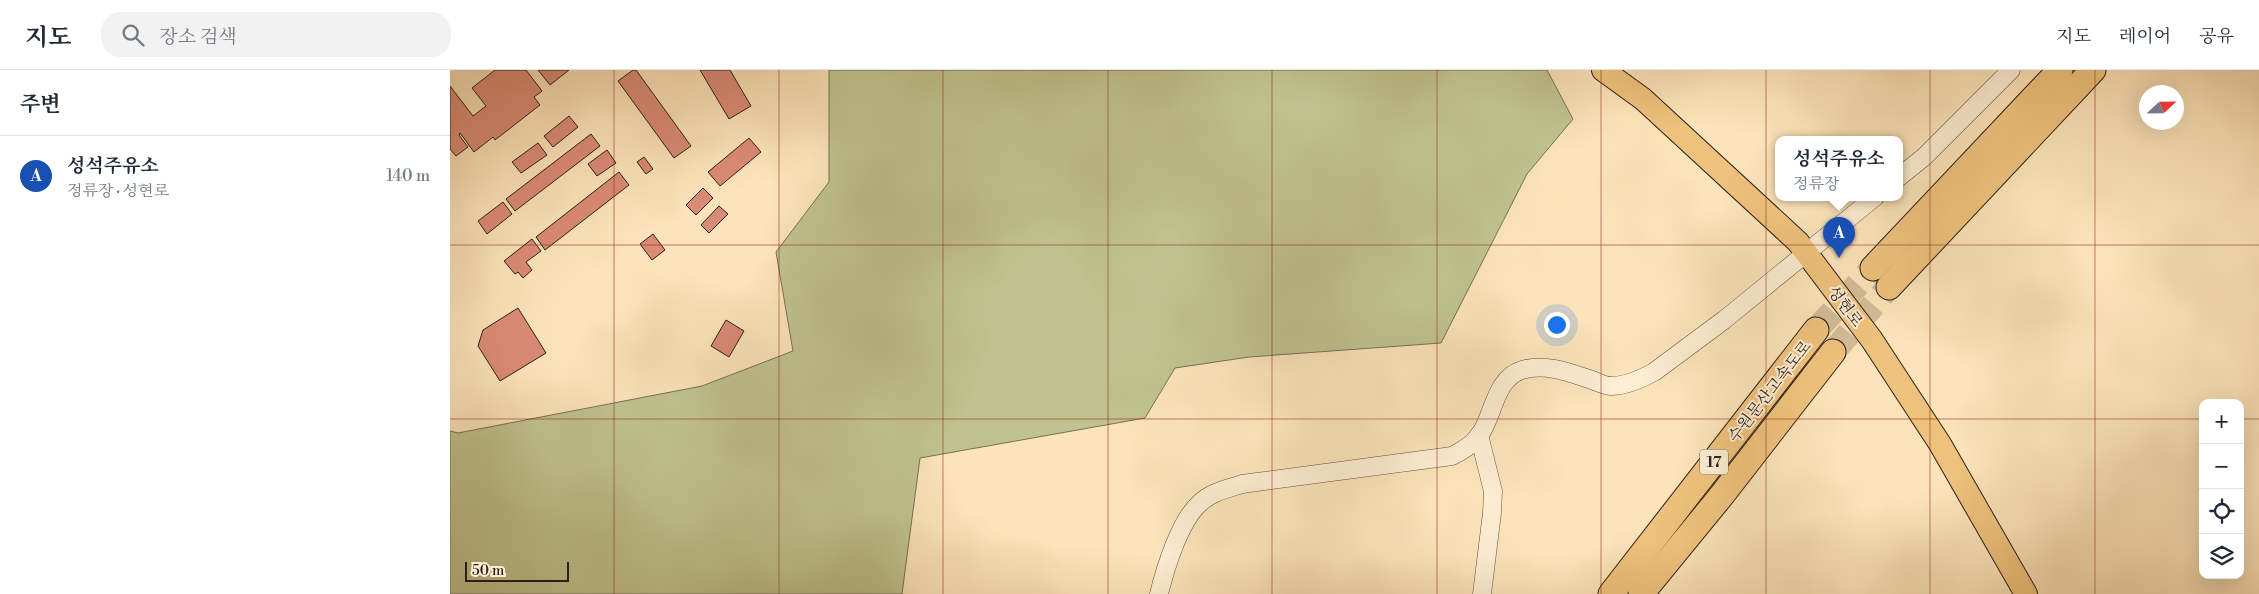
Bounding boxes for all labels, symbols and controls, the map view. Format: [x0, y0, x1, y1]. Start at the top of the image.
search box [101, 12, 451, 57]
icon: search [119, 21, 147, 49]
text: 지도 [25, 23, 71, 53]
text: 장소 검색 [159, 25, 237, 49]
text: 지도 [2056, 25, 2091, 48]
text: 레이어 [2119, 25, 2171, 48]
text: 공유 [2199, 25, 2234, 48]
north arrow [2139, 85, 2184, 130]
text: 주변 [20, 92, 61, 118]
popup [1775, 136, 1903, 201]
text: 성석주유소 [1793, 147, 1885, 171]
text: 성석주유소 [67, 154, 159, 178]
text: A [30, 166, 42, 186]
text: 140 m [386, 166, 430, 186]
text: 정류장 [1793, 174, 1839, 194]
text: 정류장 · 성현로 [67, 181, 169, 201]
pin: A [1823, 217, 1855, 258]
street label: 성현로 [1823, 282, 1867, 332]
your location [1544, 312, 1570, 338]
street label: 수원문산고속도로 [1724, 336, 1816, 446]
map controls [2199, 399, 2244, 579]
button: + [2199, 399, 2244, 444]
button: − [2199, 444, 2244, 489]
road number: 17 [1700, 450, 1728, 474]
button: locate [2199, 489, 2244, 534]
button: layers [2199, 534, 2244, 579]
scale bar [465, 559, 569, 582]
text: 50 m [472, 562, 504, 580]

